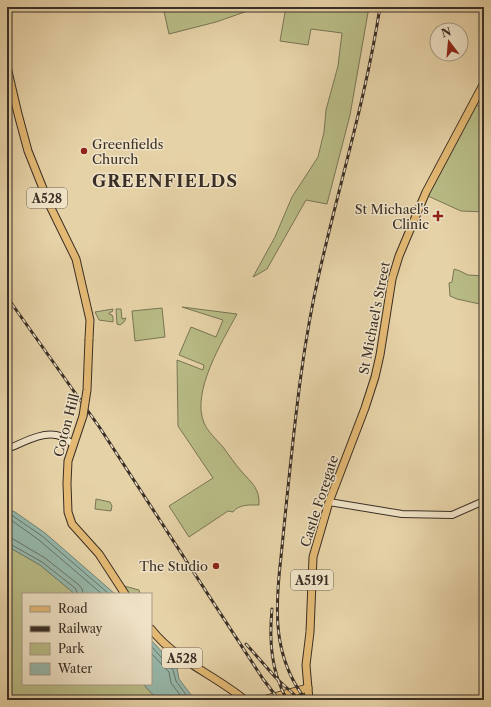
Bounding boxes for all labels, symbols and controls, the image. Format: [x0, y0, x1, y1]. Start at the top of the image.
north arrow [429, 22, 469, 62]
text: N [440, 24, 453, 40]
place label: Greenfields Church [92, 136, 164, 167]
marker: Greenfields Church [79, 146, 89, 156]
district label: GREENFIELDS [92, 171, 238, 191]
road number: A528 [27, 188, 67, 208]
place label: St Michael's Clinic [355, 201, 429, 232]
marker: St Michael's Clinic [432, 210, 444, 222]
street label: St Michael's Street [355, 260, 393, 376]
street label: Coton Hill [50, 391, 82, 458]
street label: Castle Foregate [297, 453, 341, 549]
place label: The Studio [139, 558, 208, 574]
marker: The Studio [211, 561, 221, 571]
road number: A5191 [291, 570, 333, 590]
legend [22, 593, 152, 685]
text: Road [58, 601, 88, 616]
text: Railway [58, 621, 103, 636]
text: Park [58, 641, 85, 656]
road number: A528 [162, 648, 202, 668]
text: Water [57, 661, 92, 676]

